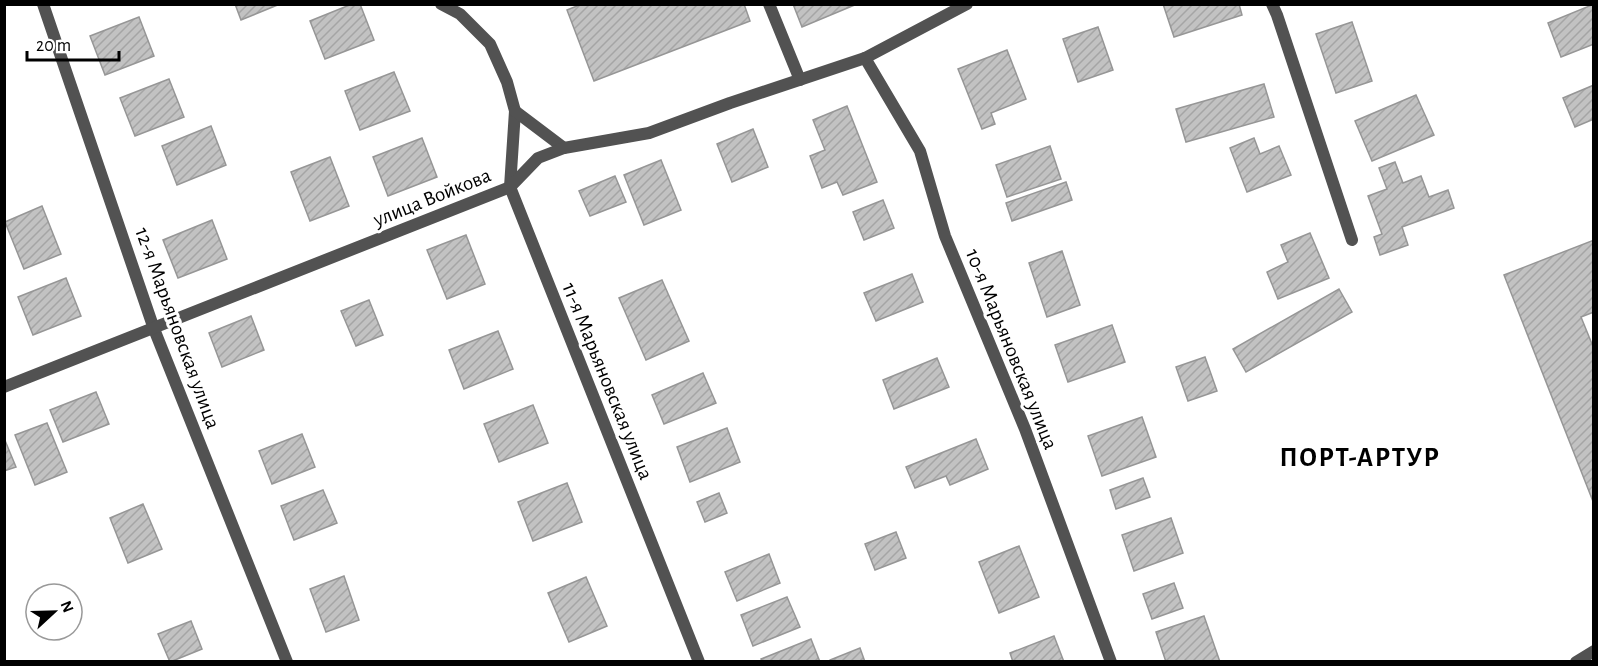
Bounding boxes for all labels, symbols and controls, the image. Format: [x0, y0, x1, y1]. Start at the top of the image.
scale bar [27, 24, 118, 62]
text: 20 m [36, 37, 71, 55]
street label: улица Войкова [370, 164, 494, 231]
street label: 12-я Марьяновская улица [131, 225, 224, 432]
street label: 10-я Марьяновская улица [962, 246, 1062, 453]
street label: 11-я Марьяновская улица [558, 280, 657, 483]
district label: ПОРТ-АРТУР [1280, 444, 1440, 471]
north arrow [24, 582, 84, 642]
text: N [57, 599, 76, 615]

